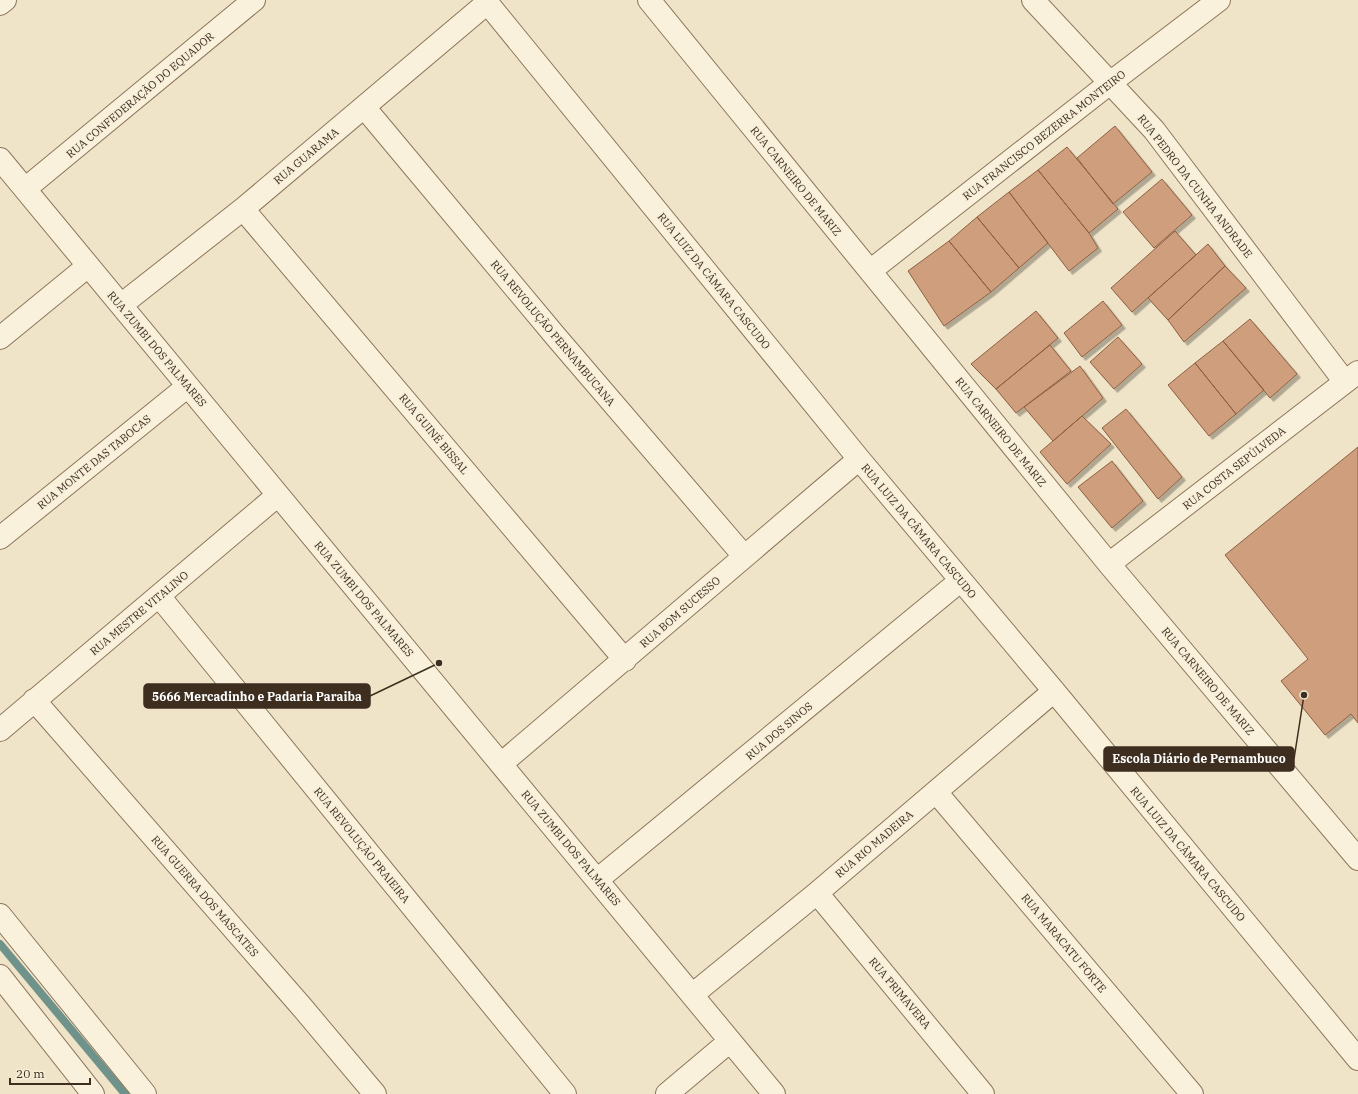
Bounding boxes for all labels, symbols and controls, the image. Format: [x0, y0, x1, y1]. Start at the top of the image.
street label: RUA CONFEDERAÇÃO DO EQUADOR [63, 29, 217, 161]
street label: RUA FRANCISCO BEZERRA MONTEIRO [960, 67, 1128, 203]
street label: RUA PEDRO DA CUNHA ANDRADE [1135, 111, 1255, 261]
street label: RUA CARNEIRO DE MARIZ [747, 123, 845, 239]
street label: RUA GUARAMA [271, 124, 342, 187]
street label: RUA LUIZ DA CÂMARA CASCUDO [655, 210, 773, 352]
street label: RUA REVOLUÇÃO PERNAMBUCANA [488, 257, 618, 409]
street label: RUA ZUMBI DOS PALMARES [104, 288, 210, 410]
street label: RUA CARNEIRO DE MARIZ [952, 374, 1050, 490]
street label: RUA GUINÉ BISSAL [396, 391, 472, 477]
street label: RUA MONTE DAS TABOCAS [34, 412, 154, 512]
street label: RUA COSTA SEPÚLVEDA [1180, 423, 1289, 513]
street label: RUA LUIZ DA CÂMARA CASCUDO [859, 461, 980, 601]
street label: RUA ZUMBI DOS PALMARES [311, 538, 417, 660]
street label: RUA MESTRE VITALINO [87, 568, 191, 658]
street label: RUA BOM SUCESSO [637, 573, 723, 651]
street label: RUA CARNEIRO DE MARIZ [1159, 624, 1257, 738]
callout: 5666 Mercadinho e Padaria Paraiba [144, 684, 370, 708]
text: 5666 Mercadinho e Padaria Paraiba [152, 689, 362, 704]
street label: RUA DOS SINOS [743, 699, 815, 763]
callout: Escola Diário de Pernambuco [1104, 747, 1294, 771]
text: Escola Diário de Pernambuco [1112, 751, 1286, 766]
street label: RUA REVOLUÇÃO PRAIEIRA [311, 784, 413, 906]
street label: RUA LUIZ DA CÂMARA CASCUDO [1128, 784, 1249, 924]
street label: RUA ZUMBI DOS PALMARES [518, 787, 624, 909]
street label: RUA RIO MADEIRA [832, 807, 916, 881]
street label: RUA GUERRA DOS MASCATES [148, 832, 262, 960]
street label: RUA MARACATU FORTE [1019, 891, 1109, 995]
street label: RUA PRIMAVERA [866, 954, 934, 1032]
scale bar [10, 1060, 90, 1086]
text: 20 m [16, 1066, 45, 1081]

